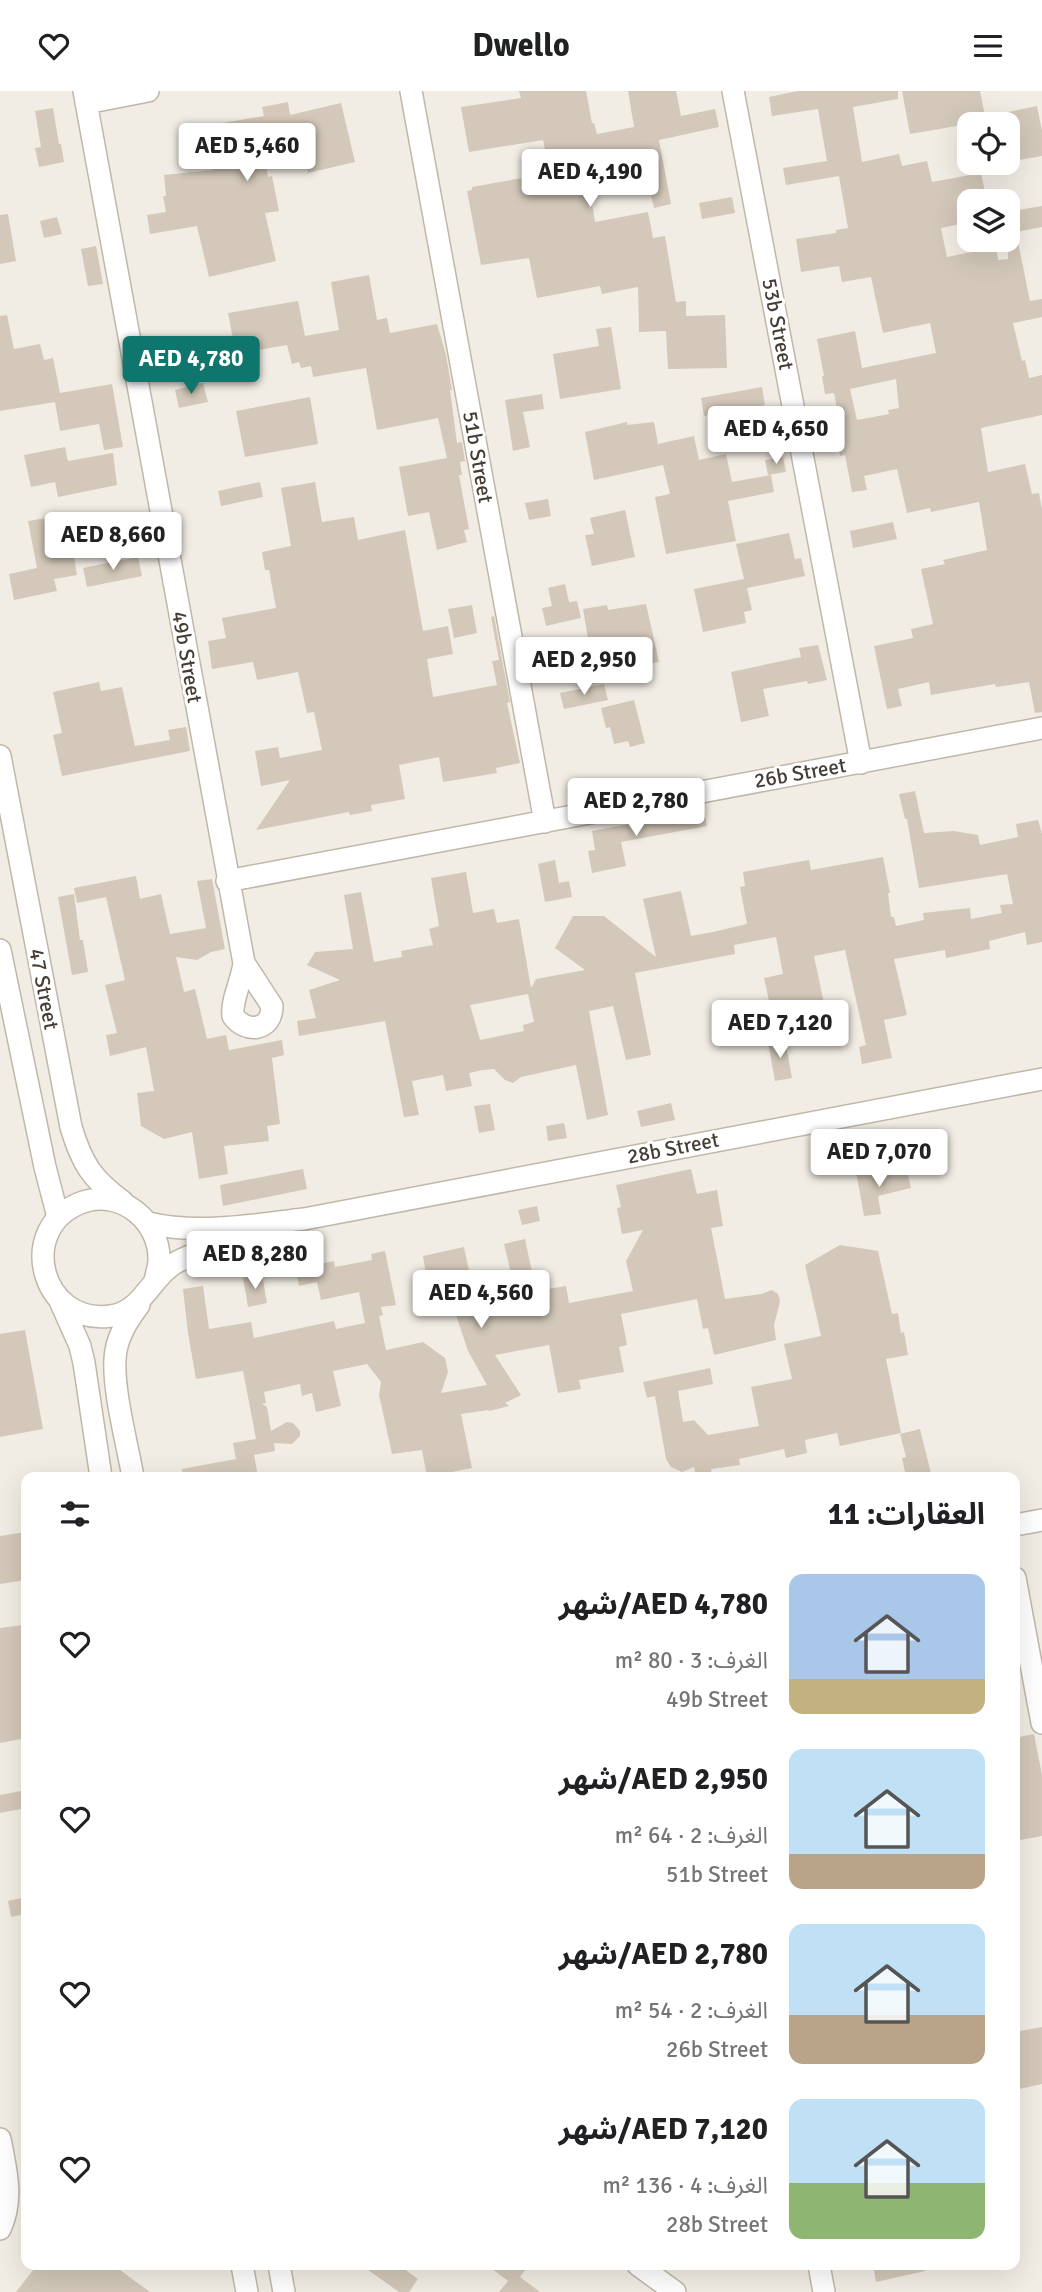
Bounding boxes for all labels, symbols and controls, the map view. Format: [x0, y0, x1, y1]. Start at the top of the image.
text: Dwello [472, 26, 570, 65]
icon: heart [35, 27, 73, 65]
icon: menu [969, 27, 1007, 65]
map controls [957, 112, 1020, 252]
button: locate [957, 112, 1020, 175]
pin: AED 5,460 [167, 123, 327, 183]
text: AED 5,460 [195, 131, 299, 160]
pin: AED 4,190 [510, 149, 670, 209]
text: AED 4,190 [538, 157, 642, 186]
button: layers [957, 189, 1020, 252]
street label: 53b Street [756, 276, 800, 372]
pin: AED 4,780 [111, 337, 271, 396]
text: AED 4,780 [139, 344, 243, 373]
pin: AED 4,650 [696, 407, 856, 466]
street label: 51b Street [457, 409, 499, 505]
text: AED 4,650 [724, 414, 828, 443]
pin: AED 8,660 [33, 512, 193, 572]
text: AED 8,660 [61, 520, 165, 549]
street label: 49b Street [166, 609, 208, 705]
pin: AED 2,950 [504, 637, 664, 697]
text: AED 2,950 [532, 645, 636, 674]
street label: 26b Street [752, 752, 848, 794]
pin: AED 2,780 [556, 779, 716, 838]
text: AED 2,780 [584, 786, 688, 815]
street label: 47 Street [23, 946, 65, 1032]
pin: AED 7,120 [700, 1000, 860, 1060]
text: AED 7,120 [728, 1008, 832, 1037]
street label: 28b Street [625, 1126, 721, 1170]
pin: AED 7,070 [799, 1129, 959, 1189]
text: AED 7,070 [827, 1137, 931, 1166]
pin: AED 8,280 [175, 1231, 335, 1291]
text: AED 8,280 [203, 1239, 307, 1268]
pin: AED 4,560 [401, 1271, 561, 1330]
text: AED 4,560 [429, 1278, 533, 1307]
icon: filters [56, 1495, 94, 1533]
text: العقارات: 11 [828, 1496, 985, 1533]
text: AED 4,780/شهر [559, 1586, 768, 1623]
icon: home [845, 1602, 929, 1686]
icon: heart [56, 1625, 94, 1663]
text: الغرف: 3 · 80 m² [615, 1646, 768, 1675]
text: 49b Street [666, 1685, 768, 1714]
text: AED 2,950/شهر [559, 1761, 768, 1798]
icon: home [845, 1777, 929, 1861]
icon: heart [56, 1800, 94, 1838]
text: الغرف: 2 · 64 m² [615, 1821, 768, 1850]
text: 51b Street [666, 1860, 768, 1889]
text: AED 2,780/شهر [559, 1936, 768, 1973]
icon: home [845, 1952, 929, 2036]
icon: heart [56, 1975, 94, 2013]
text: الغرف: 2 · 54 m² [615, 1996, 768, 2025]
text: 26b Street [666, 2035, 768, 2064]
text: AED 7,120/شهر [559, 2111, 768, 2148]
icon: home [845, 2127, 929, 2211]
icon: heart [56, 2150, 94, 2188]
text: الغرف: 4 · 136 m² [602, 2171, 768, 2200]
text: 28b Street [666, 2210, 768, 2239]

